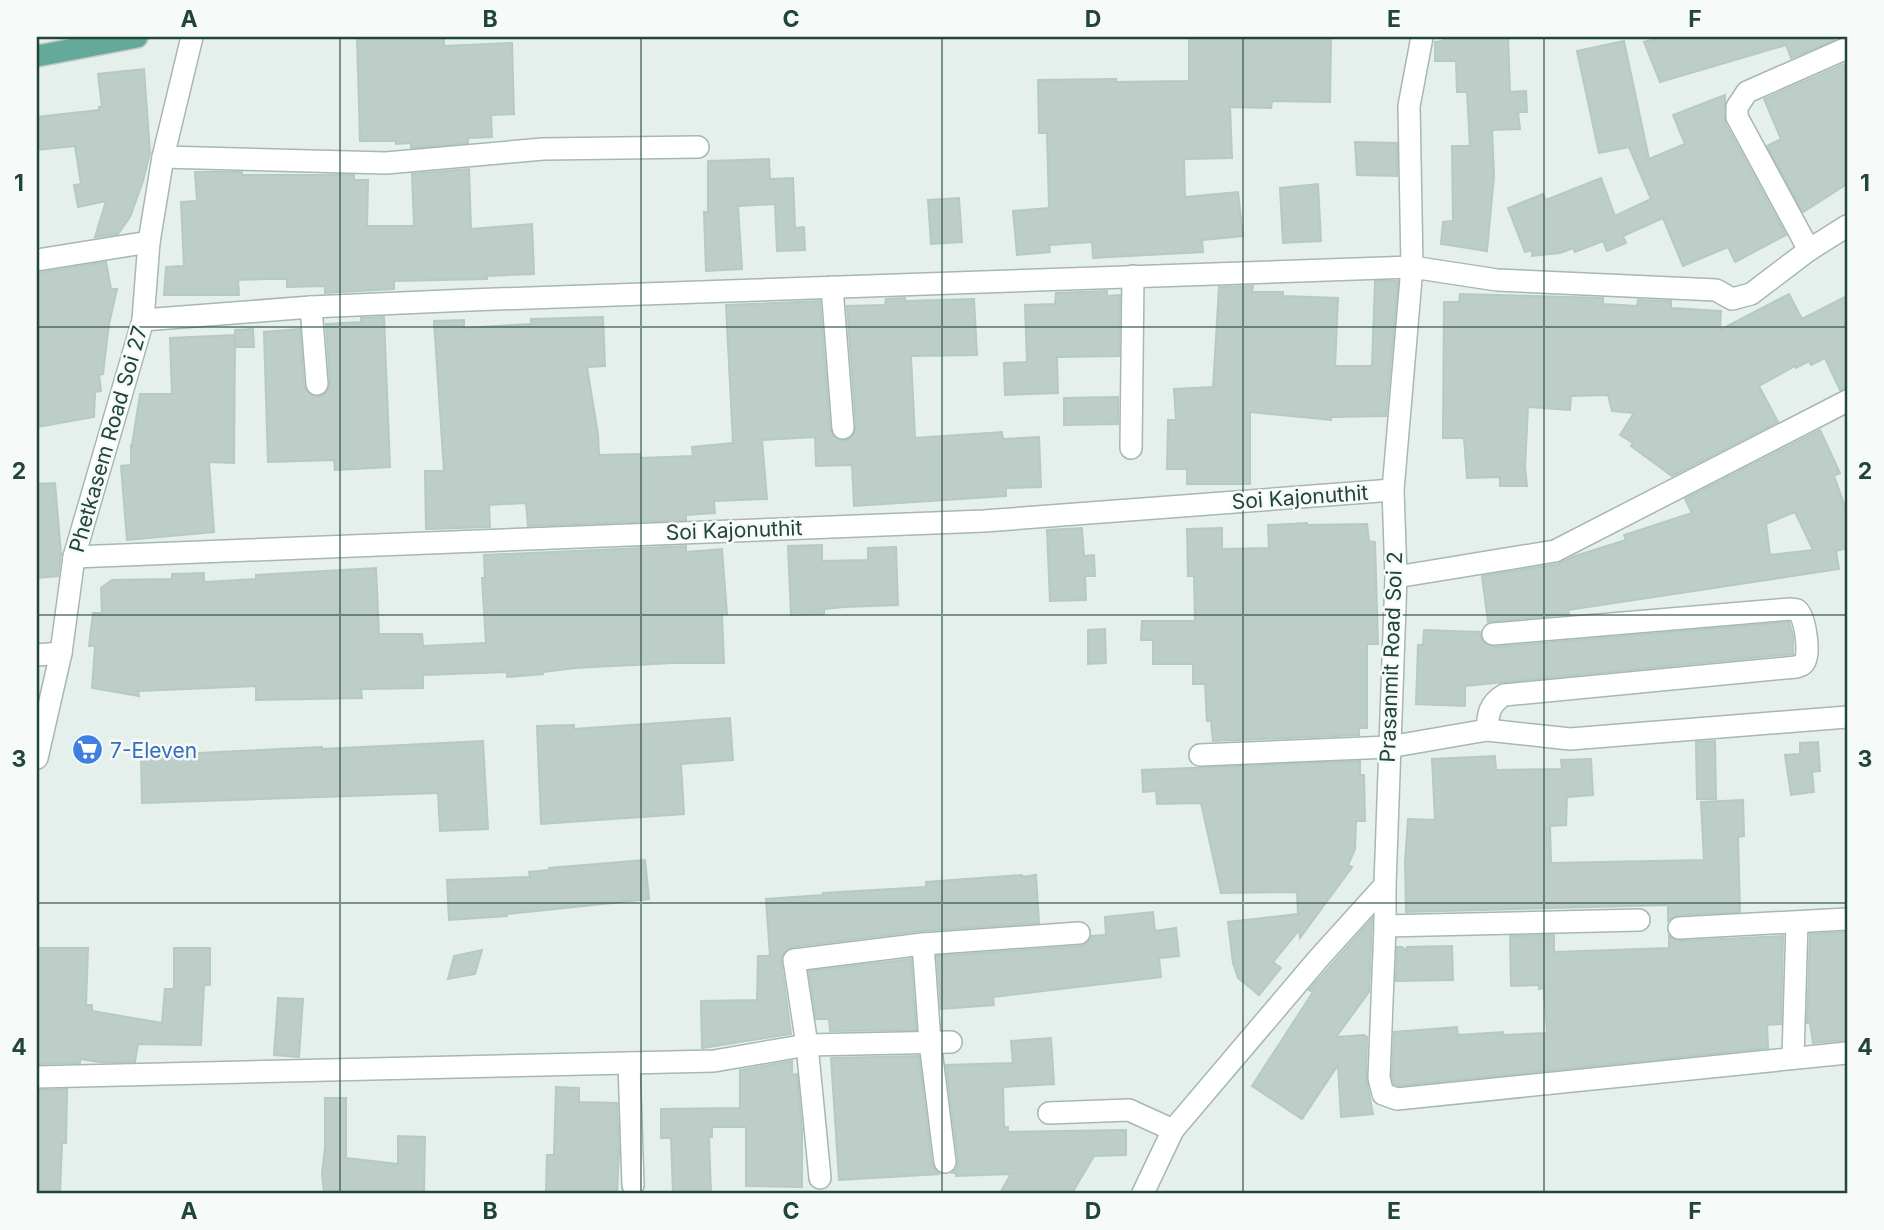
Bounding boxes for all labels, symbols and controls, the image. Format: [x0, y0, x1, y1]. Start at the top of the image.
text: A [180, 5, 198, 33]
text: B [482, 5, 498, 33]
text: C [782, 5, 800, 33]
text: D [1085, 5, 1101, 33]
text: E [1387, 5, 1401, 33]
text: F [1688, 5, 1702, 33]
text: 1 [14, 169, 24, 197]
text: 1 [1860, 169, 1870, 197]
street label: Phetkasem Road Soi 27 [64, 323, 152, 555]
text: 2 [12, 457, 26, 485]
text: 2 [1858, 457, 1872, 485]
street label: Soi Kajonuthit [1231, 480, 1369, 514]
street label: Soi Kajonuthit [665, 515, 803, 545]
street label: Prasanmit Road Soi 2 [1375, 551, 1407, 763]
supermarket icon: 7-Eleven [70, 733, 104, 767]
place label: 7-Eleven [110, 738, 197, 763]
text: 3 [12, 745, 26, 773]
text: 3 [1858, 745, 1872, 773]
text: 4 [11, 1033, 27, 1061]
text: 4 [1857, 1033, 1873, 1061]
text: A [180, 1197, 198, 1225]
text: B [482, 1197, 498, 1225]
text: C [782, 1197, 800, 1225]
text: D [1085, 1197, 1101, 1225]
text: E [1387, 1197, 1401, 1225]
text: F [1688, 1197, 1702, 1225]

